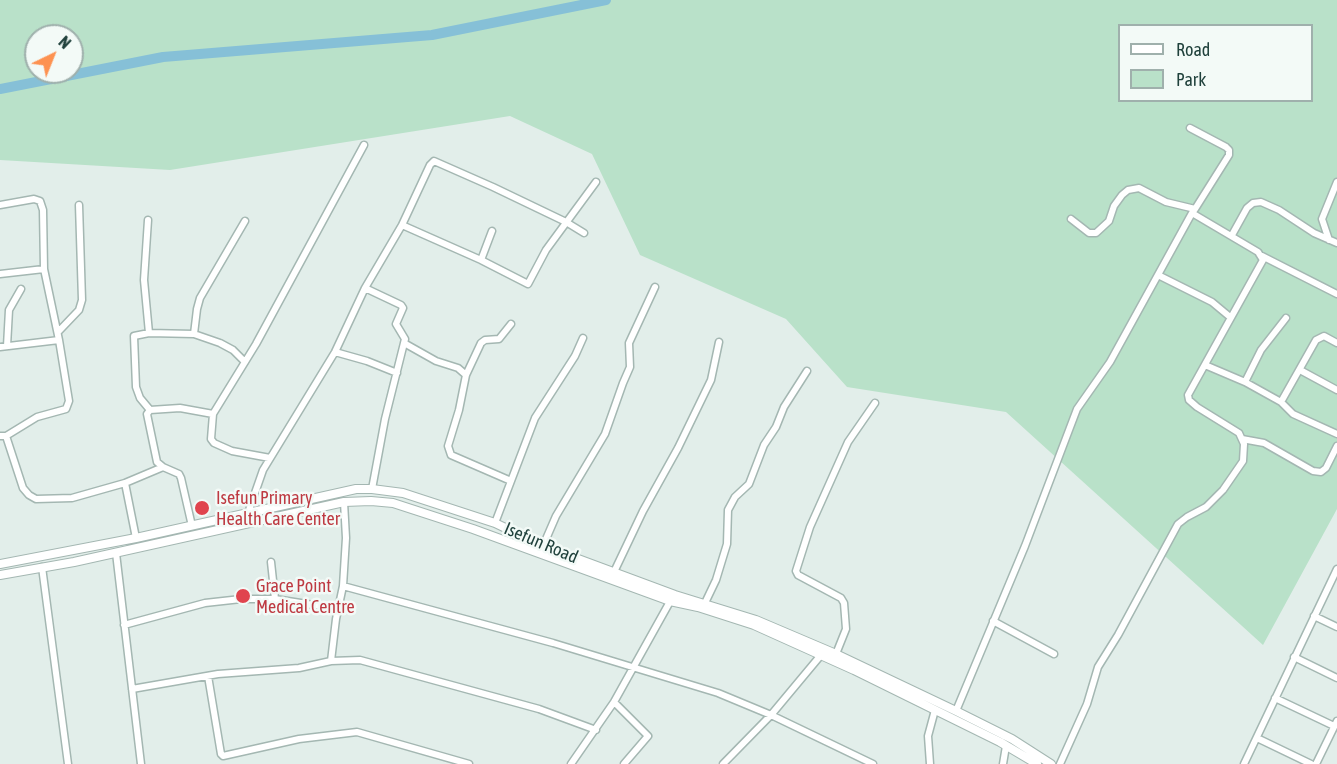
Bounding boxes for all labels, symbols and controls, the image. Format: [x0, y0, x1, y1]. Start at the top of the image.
north arrow [24, 24, 84, 84]
legend [1118, 24, 1313, 102]
text: N [55, 32, 75, 52]
text: Road [1176, 39, 1210, 60]
text: Park [1176, 69, 1206, 90]
place label: Isefun Primary Health Care Center [216, 487, 340, 530]
marker: Isefun Primary Health Care Center [193, 499, 211, 517]
street label: Isefun Road [501, 518, 581, 568]
place label: Grace Point Medical Centre [256, 575, 355, 618]
marker: Grace Point Medical Centre [234, 587, 252, 605]

